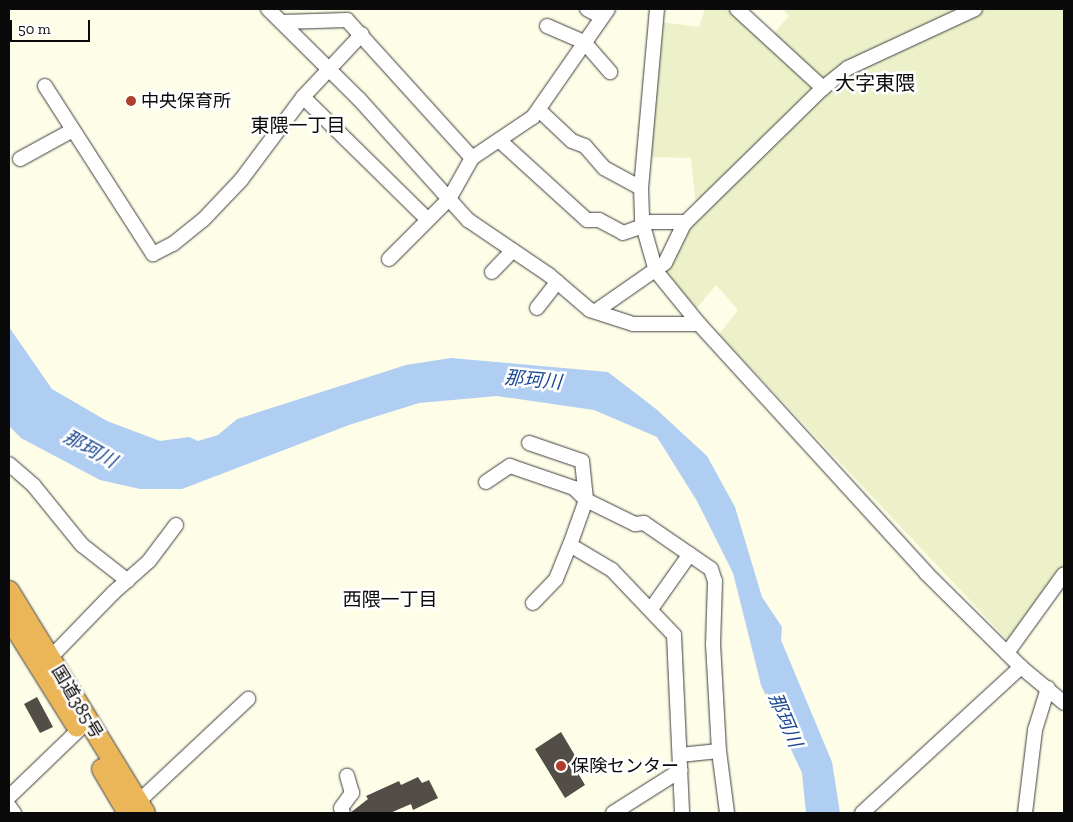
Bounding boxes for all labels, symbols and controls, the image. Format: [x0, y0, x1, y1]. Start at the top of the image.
scale bar [12, 10, 92, 42]
text: 50 m [18, 20, 51, 38]
district label: 大字東隈 [835, 71, 915, 95]
place label: 中央保育所 [141, 90, 231, 112]
marker: 中央保育所 [125, 95, 137, 107]
district label: 東隈一丁目 [251, 115, 345, 137]
water label: 那珂川 [504, 366, 562, 394]
water label: 那珂川 [60, 425, 120, 473]
district label: 西隈一丁目 [343, 589, 437, 611]
street label: 国道385号 [47, 661, 107, 743]
water label: 那珂川 [763, 689, 807, 751]
place label: 保険センター [571, 755, 679, 777]
marker: 保険センター [555, 760, 567, 772]

